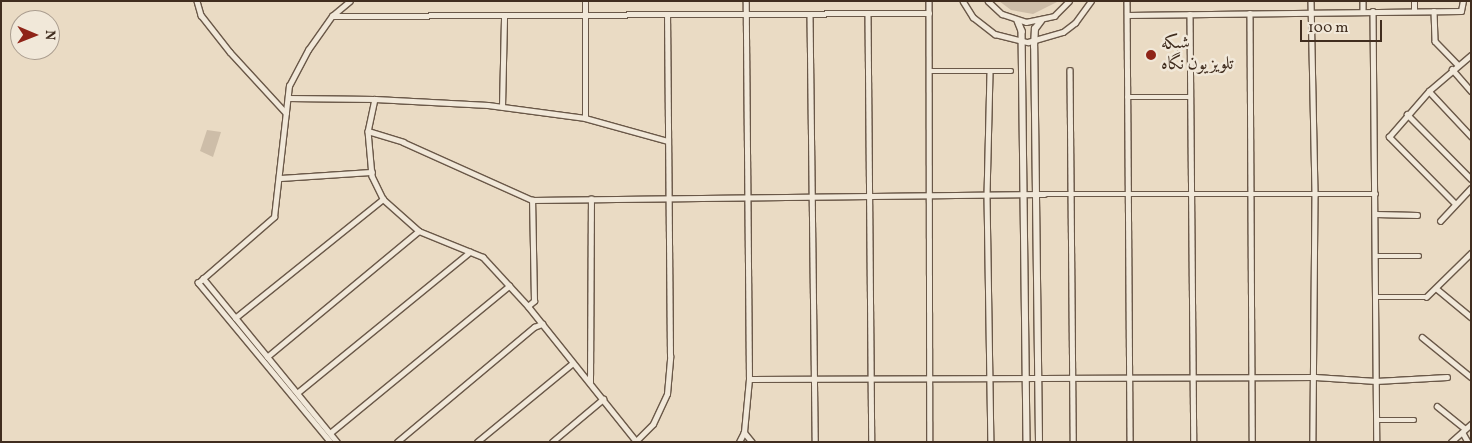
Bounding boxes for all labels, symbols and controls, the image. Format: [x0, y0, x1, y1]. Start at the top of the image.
north arrow [10, 10, 60, 60]
scale bar [1302, 10, 1384, 42]
text: 100 m [1308, 18, 1348, 39]
text: N [40, 30, 59, 40]
place label: شبکه تلویزیون نگاه [1161, 34, 1233, 76]
marker: شبکه تلویزیون نگاه [1145, 49, 1157, 61]

